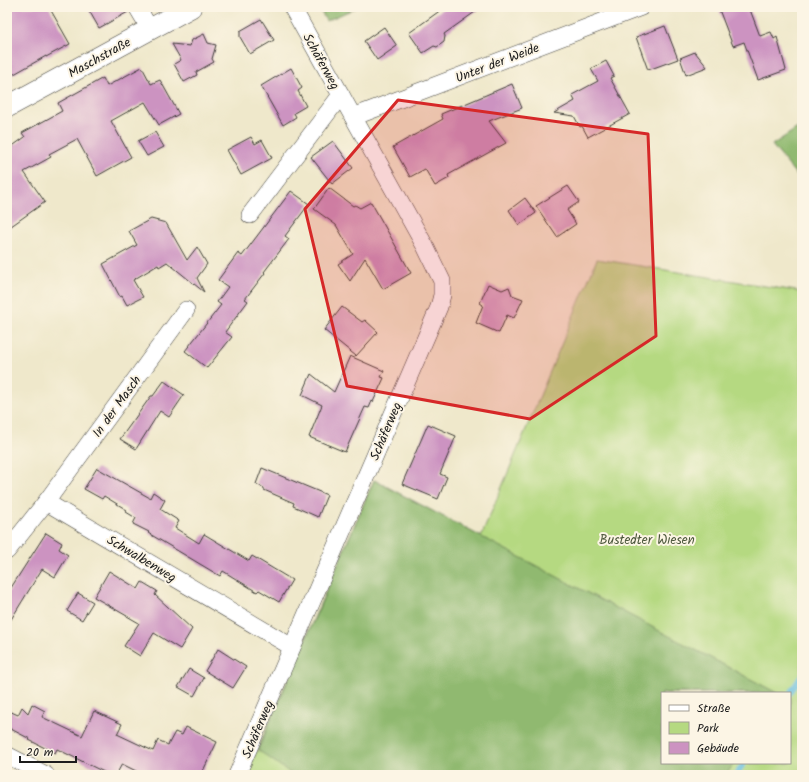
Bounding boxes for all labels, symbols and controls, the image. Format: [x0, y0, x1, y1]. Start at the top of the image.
street label: Schäferweg [297, 30, 345, 94]
street label: Maschstraße [64, 32, 135, 84]
street label: Unter der Weide [453, 38, 543, 89]
street label: In der Masch [87, 371, 147, 442]
street label: Schäferweg [365, 399, 408, 464]
street label: Schwalbenweg [102, 530, 180, 588]
park label: Bustedter Wiesen [599, 530, 695, 551]
legend [661, 692, 791, 764]
street label: Schäferweg [237, 697, 280, 762]
text: Straße [697, 699, 731, 718]
text: Park [697, 719, 719, 738]
scale bar [20, 738, 76, 764]
text: Gebäude [697, 739, 739, 758]
text: 20 m [26, 743, 54, 762]

